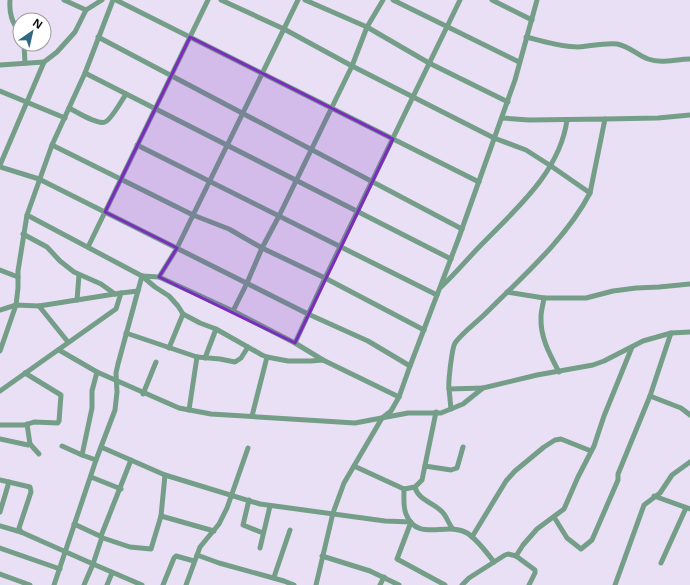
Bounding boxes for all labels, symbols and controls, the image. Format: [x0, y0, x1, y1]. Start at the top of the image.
north arrow [12, 12, 52, 52]
text: N [30, 15, 46, 32]

